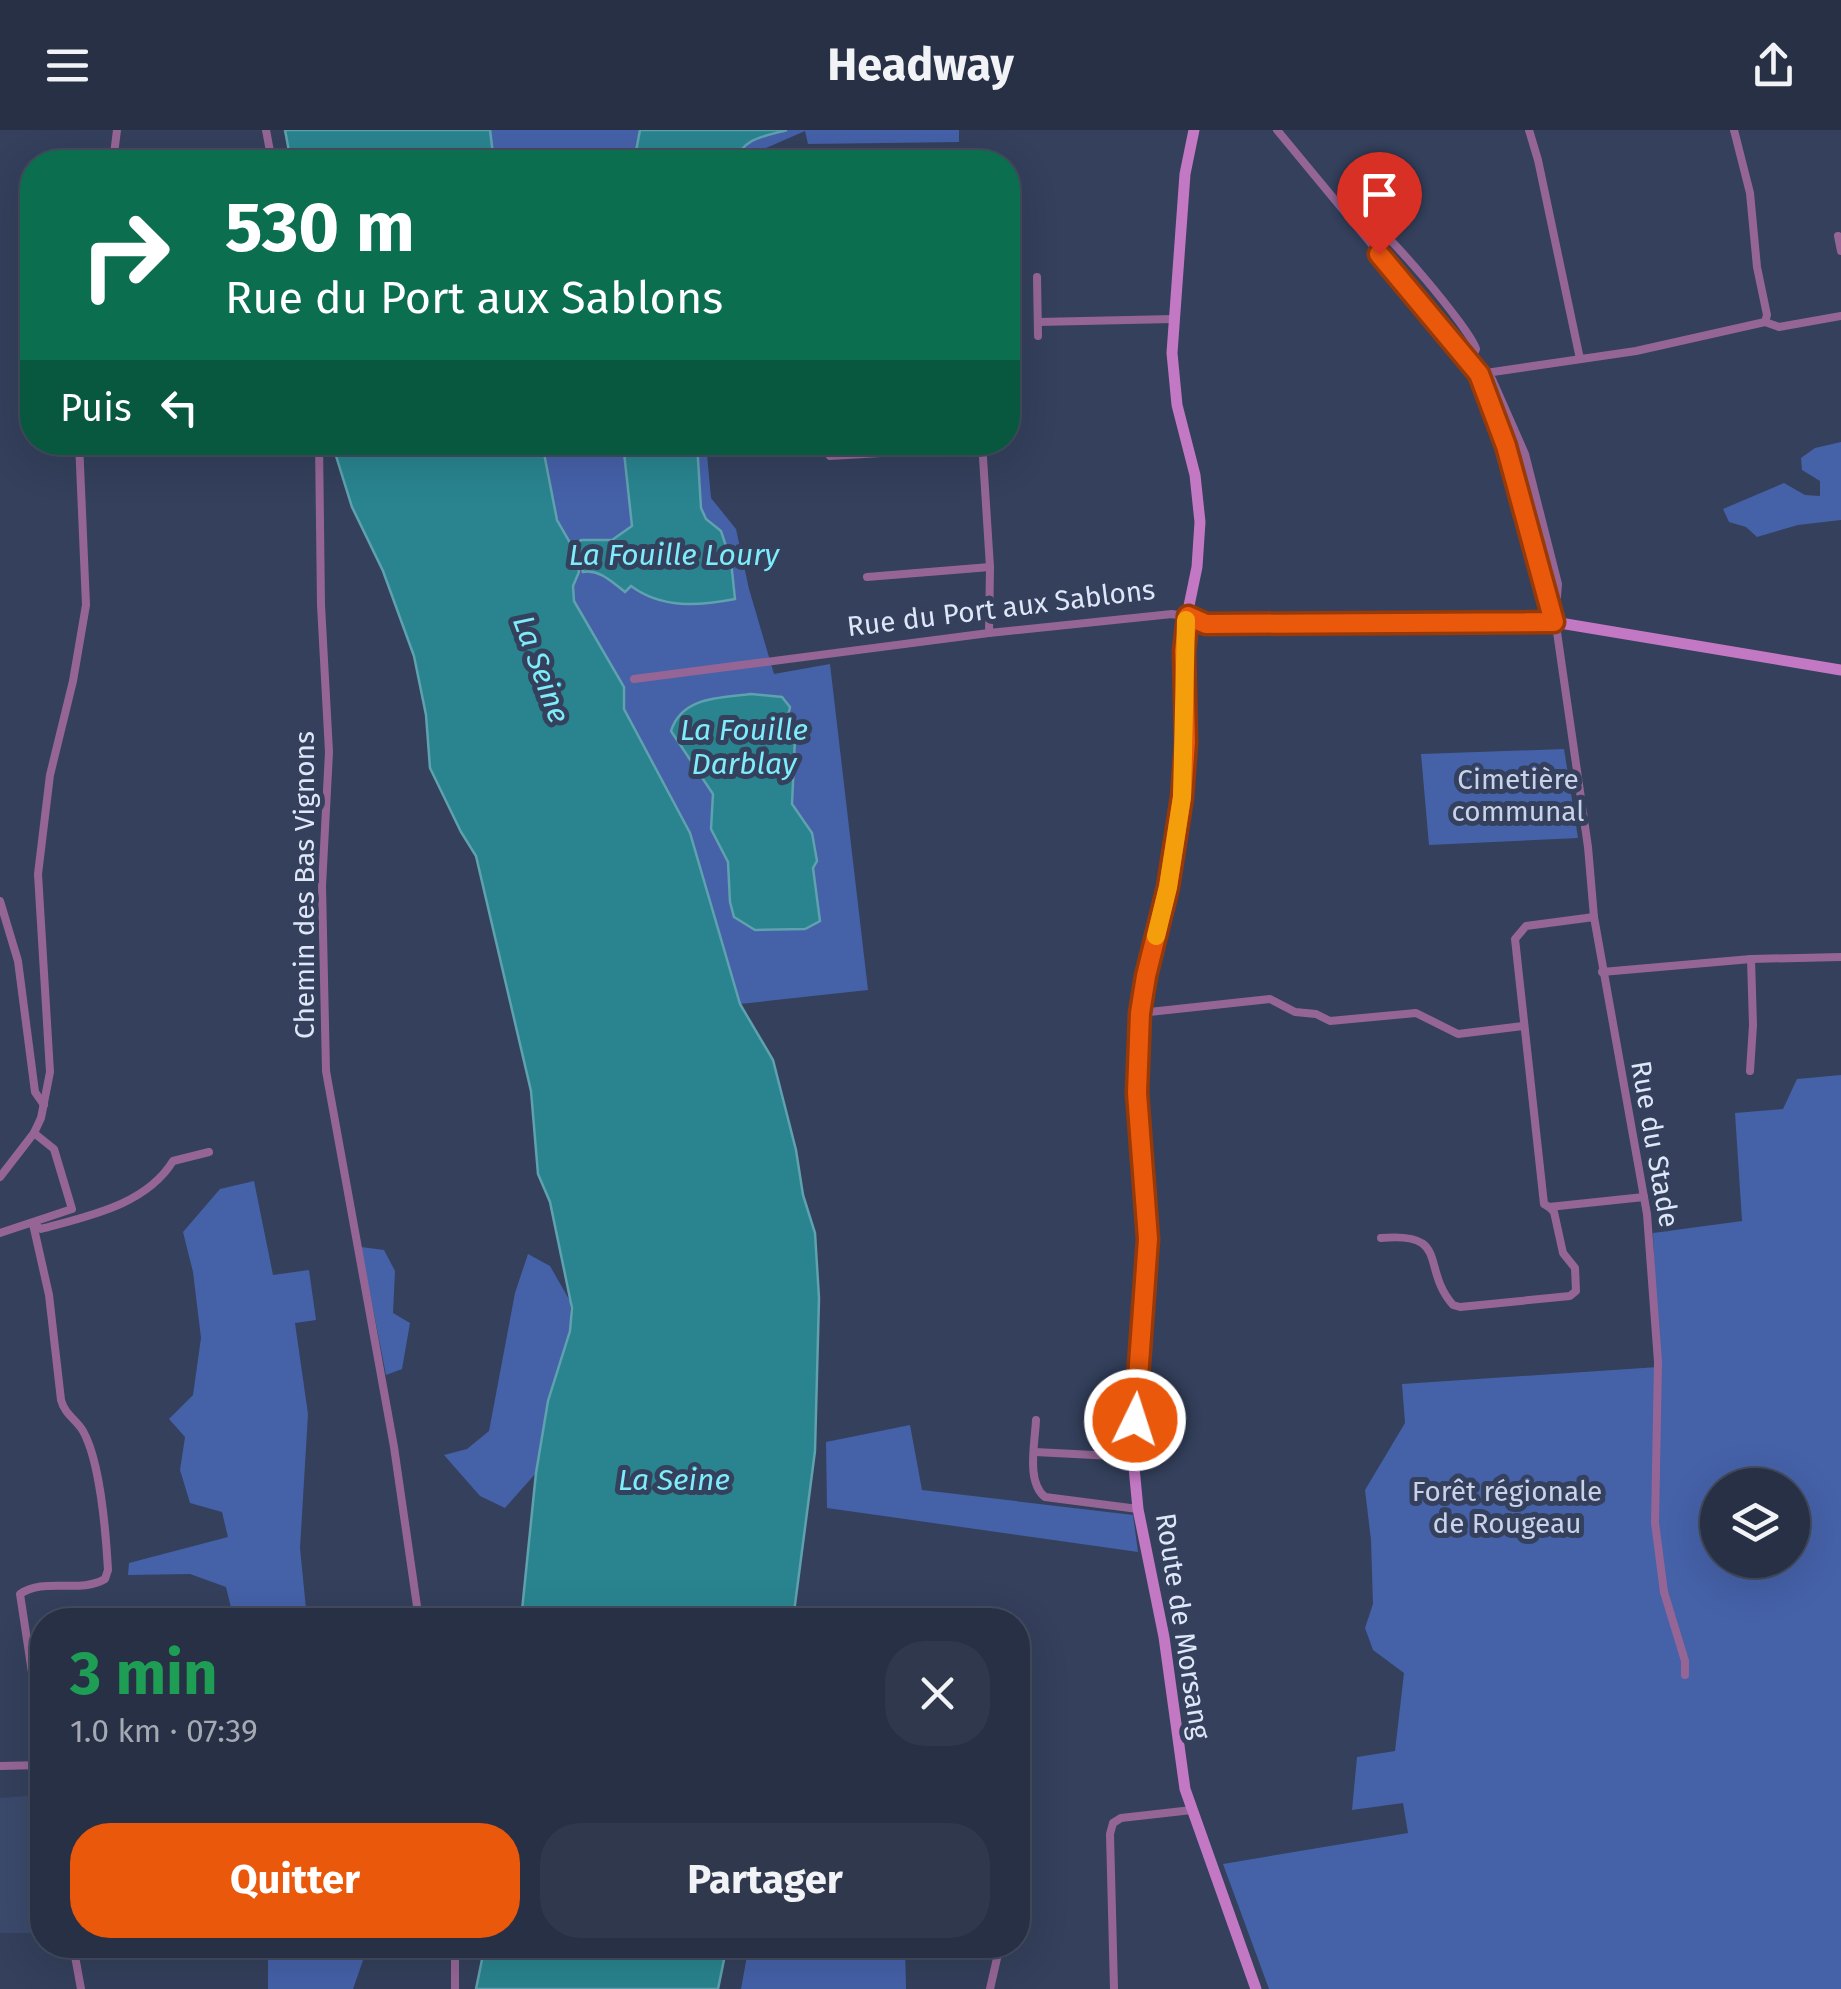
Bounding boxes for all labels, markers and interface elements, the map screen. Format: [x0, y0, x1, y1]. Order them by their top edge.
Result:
icon: menu [40, 38, 95, 93]
text: Headway [827, 38, 1014, 92]
icon: share [1746, 38, 1801, 93]
pin [1337, 152, 1422, 255]
icon: arrive [1352, 167, 1407, 222]
text: 530 m [225, 186, 415, 270]
icon: right [60, 190, 190, 320]
text: Rue du Port aux Sablons [225, 271, 723, 325]
icon: left [152, 380, 207, 435]
text: Puis [60, 385, 132, 431]
water label: La Fouille Loury [569, 537, 781, 573]
street label: Rue du Port aux Sablons [845, 573, 1157, 643]
water label: La Seine [505, 610, 577, 728]
water label: La Fouille Darblay [680, 712, 808, 782]
street label: Chemin des Bas Vignons [288, 731, 321, 1039]
park label: Cimetière communal [1451, 763, 1585, 828]
street label: Rue du Stade [1624, 1058, 1686, 1230]
position arrow [1083, 1368, 1187, 1472]
water label: La Seine [618, 1462, 730, 1498]
map controls [1700, 1468, 1810, 1578]
button: layers [1700, 1468, 1810, 1578]
park label: Forêt régionale de Rougeau [1412, 1475, 1602, 1540]
street label: Route de Morsang [1149, 1511, 1217, 1742]
text: 3 min [70, 1638, 218, 1710]
button: close [885, 1641, 990, 1746]
text: 1.0 km · 07:39 [70, 1712, 258, 1750]
button: Quitter [70, 1823, 520, 1938]
button: Partager [540, 1823, 990, 1938]

